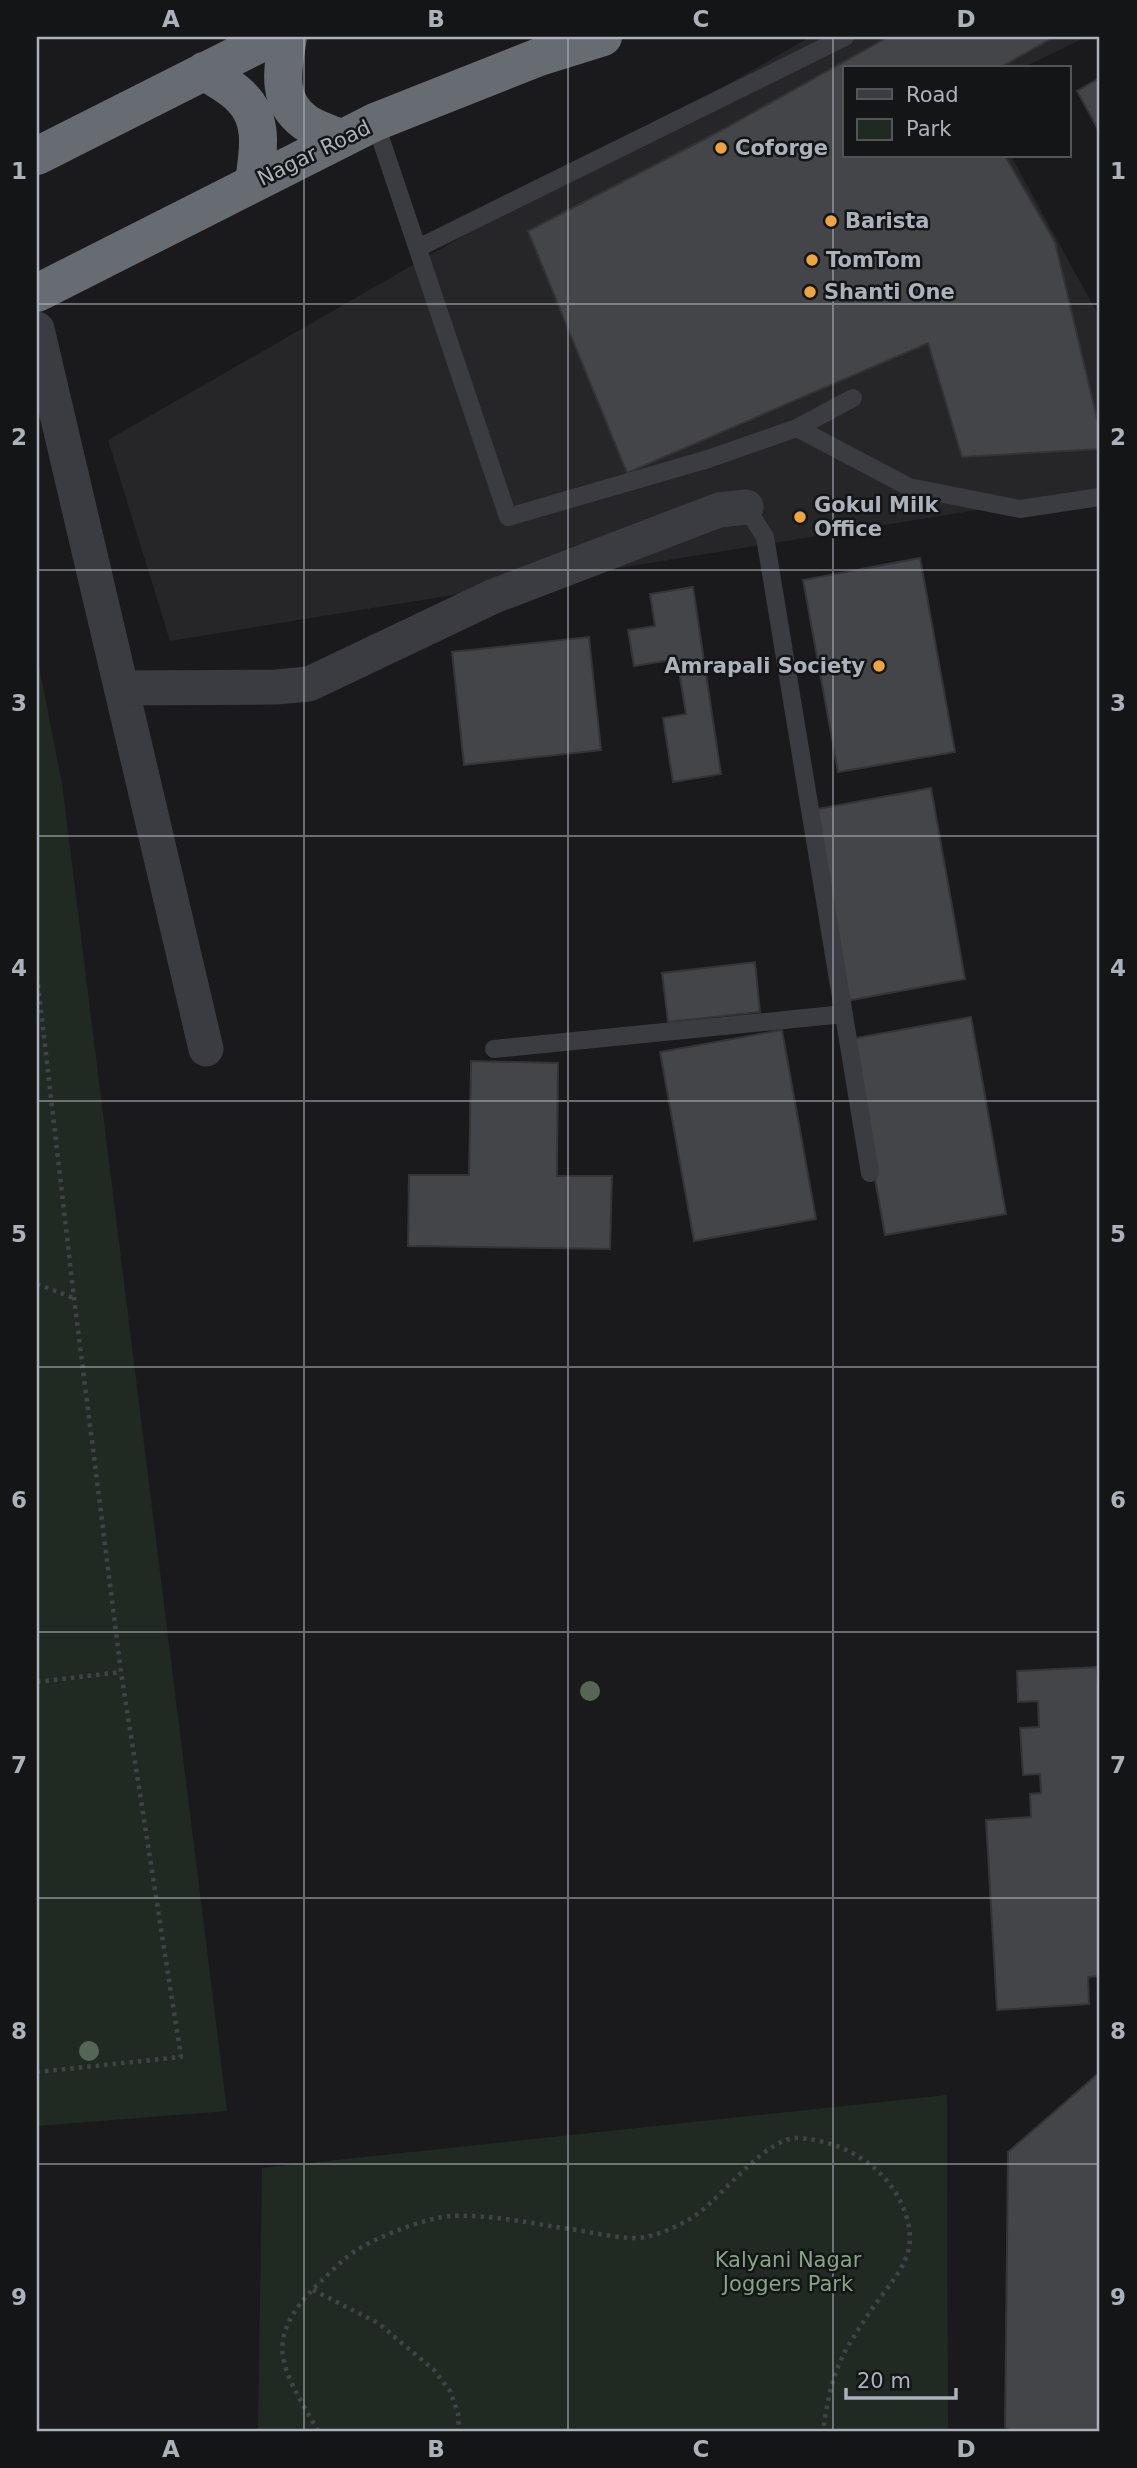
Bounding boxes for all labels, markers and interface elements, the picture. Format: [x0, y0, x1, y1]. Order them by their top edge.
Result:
text: A [162, 6, 180, 32]
text: B [427, 6, 445, 32]
text: C [693, 6, 709, 32]
text: D [956, 6, 976, 32]
legend [843, 66, 1070, 158]
text: Road [906, 83, 959, 107]
street label: Nagar Road [254, 115, 374, 191]
text: Park [906, 117, 952, 141]
place label: Coforge [735, 136, 828, 160]
marker: Coforge [713, 140, 729, 156]
text: 1 [11, 158, 27, 184]
text: 1 [1110, 158, 1126, 184]
place label: Barista [845, 209, 929, 233]
marker: Barista [823, 213, 839, 229]
place label: TomTom [826, 248, 922, 272]
marker: TomTom [804, 252, 820, 268]
place label: Shanti One [824, 280, 955, 304]
marker: Shanti One [802, 284, 818, 300]
text: 2 [11, 424, 27, 450]
text: 2 [1110, 424, 1126, 450]
place label: Gokul Milk Office [814, 493, 939, 541]
marker: Gokul Milk Office [792, 509, 808, 525]
place label: Amrapali Society [664, 654, 865, 678]
marker: Amrapali Society [871, 658, 887, 674]
text: 3 [11, 690, 27, 716]
text: 3 [1110, 690, 1126, 716]
text: 4 [11, 955, 27, 981]
text: 4 [1110, 955, 1126, 981]
text: 5 [11, 1221, 27, 1247]
text: 5 [1110, 1221, 1126, 1247]
text: 6 [11, 1487, 27, 1513]
text: 6 [1110, 1487, 1126, 1513]
text: 7 [11, 1752, 27, 1778]
text: 7 [1110, 1752, 1126, 1778]
text: 8 [11, 2018, 27, 2044]
text: 8 [1110, 2018, 1126, 2044]
park label: Kalyani Nagar Joggers Park [715, 2248, 862, 2296]
text: 9 [11, 2284, 27, 2310]
text: 9 [1110, 2284, 1126, 2310]
scale bar [846, 2356, 957, 2400]
text: 20 m [857, 2369, 911, 2393]
text: A [162, 2436, 180, 2462]
text: B [427, 2436, 445, 2462]
text: C [693, 2436, 709, 2462]
text: D [956, 2436, 976, 2462]

